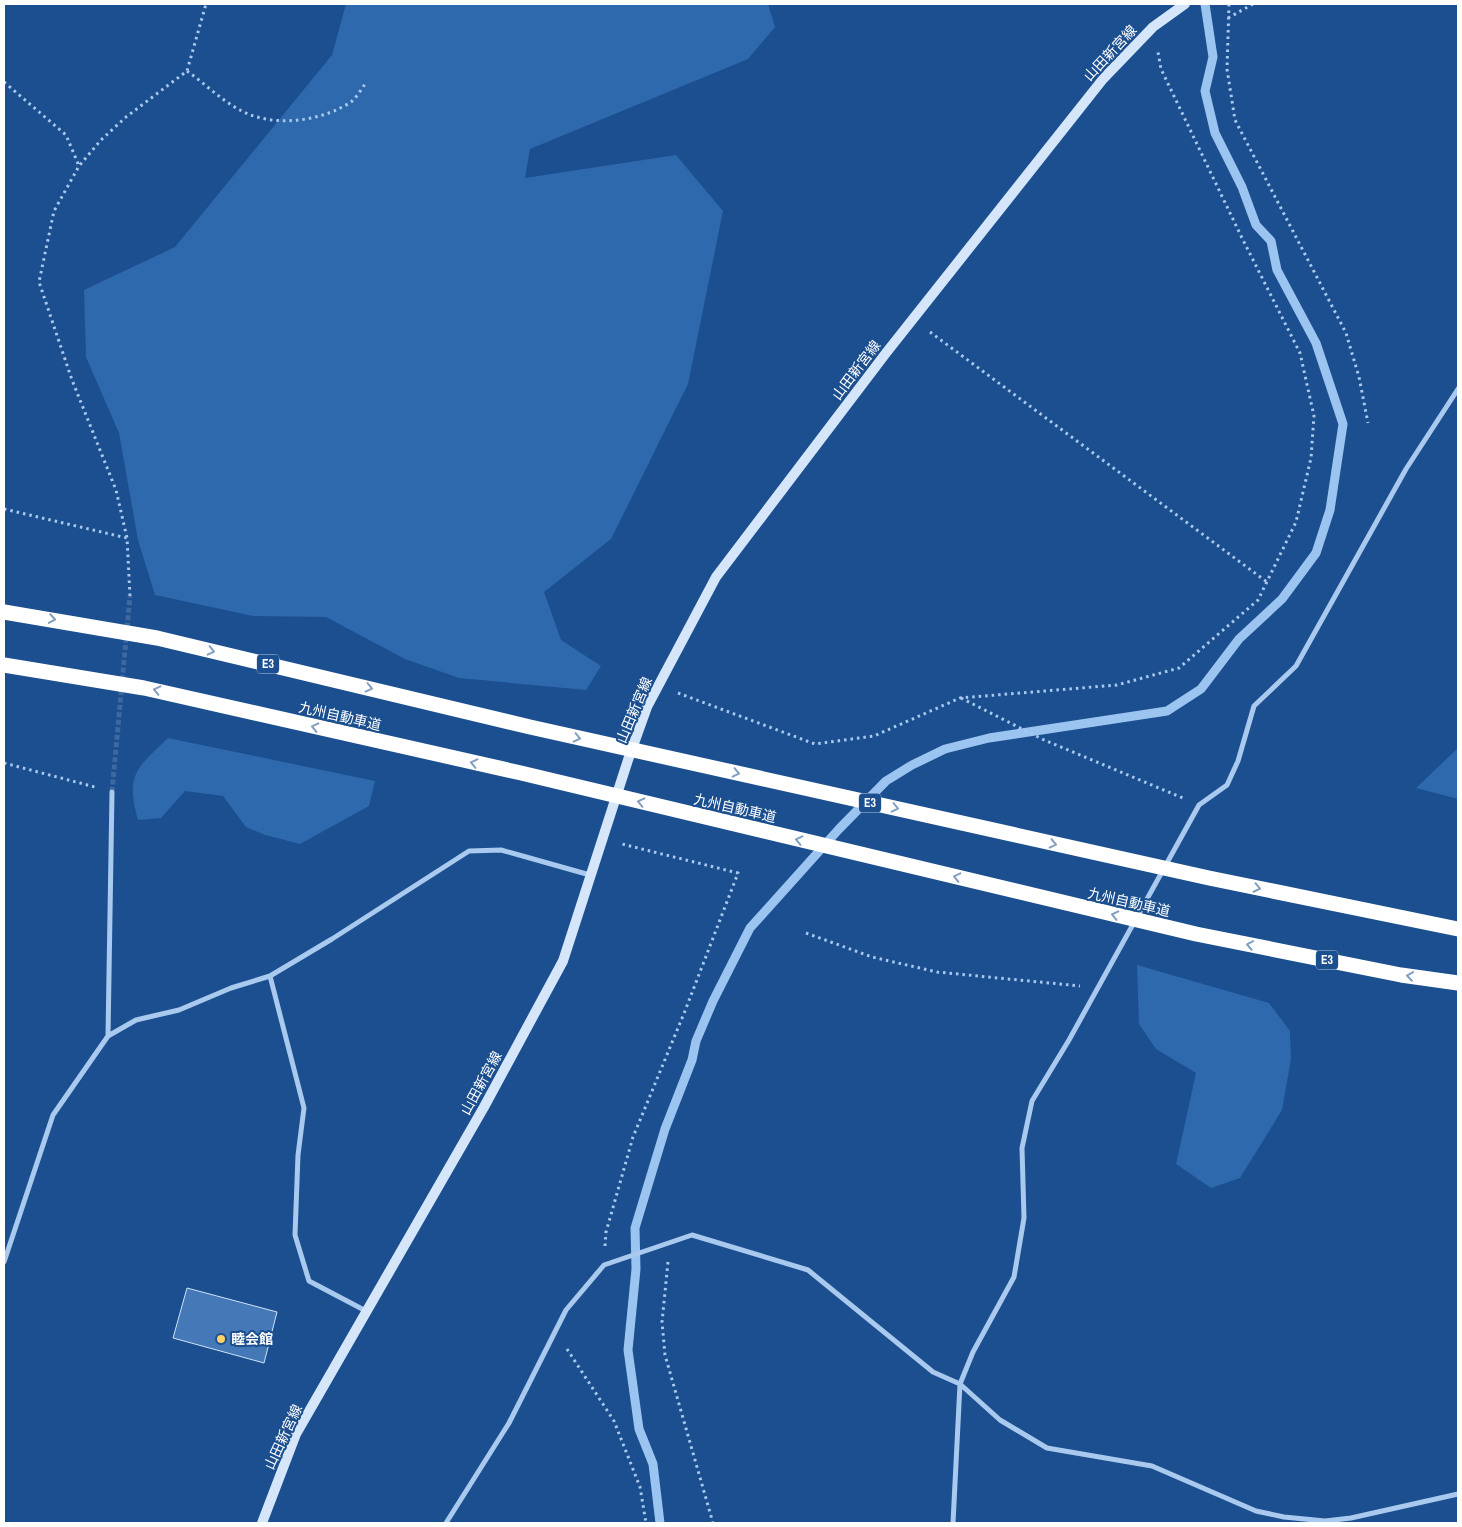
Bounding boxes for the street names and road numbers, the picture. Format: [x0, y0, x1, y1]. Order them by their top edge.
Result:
street label: 山田新宮線 [1080, 21, 1140, 85]
street label: 山田新宮線 [828, 337, 884, 403]
road number: E3 [257, 654, 279, 674]
street label: 山田新宮線 [612, 674, 656, 746]
street label: 九州自動車道 [297, 698, 383, 734]
street label: 九州自動車道 [692, 790, 778, 826]
road number: E3 [859, 794, 881, 812]
street label: 九州自動車道 [1086, 884, 1172, 920]
road number: E3 [1316, 950, 1338, 970]
street label: 山田新宮線 [456, 1048, 506, 1118]
street label: 山田新宮線 [260, 1401, 306, 1473]

